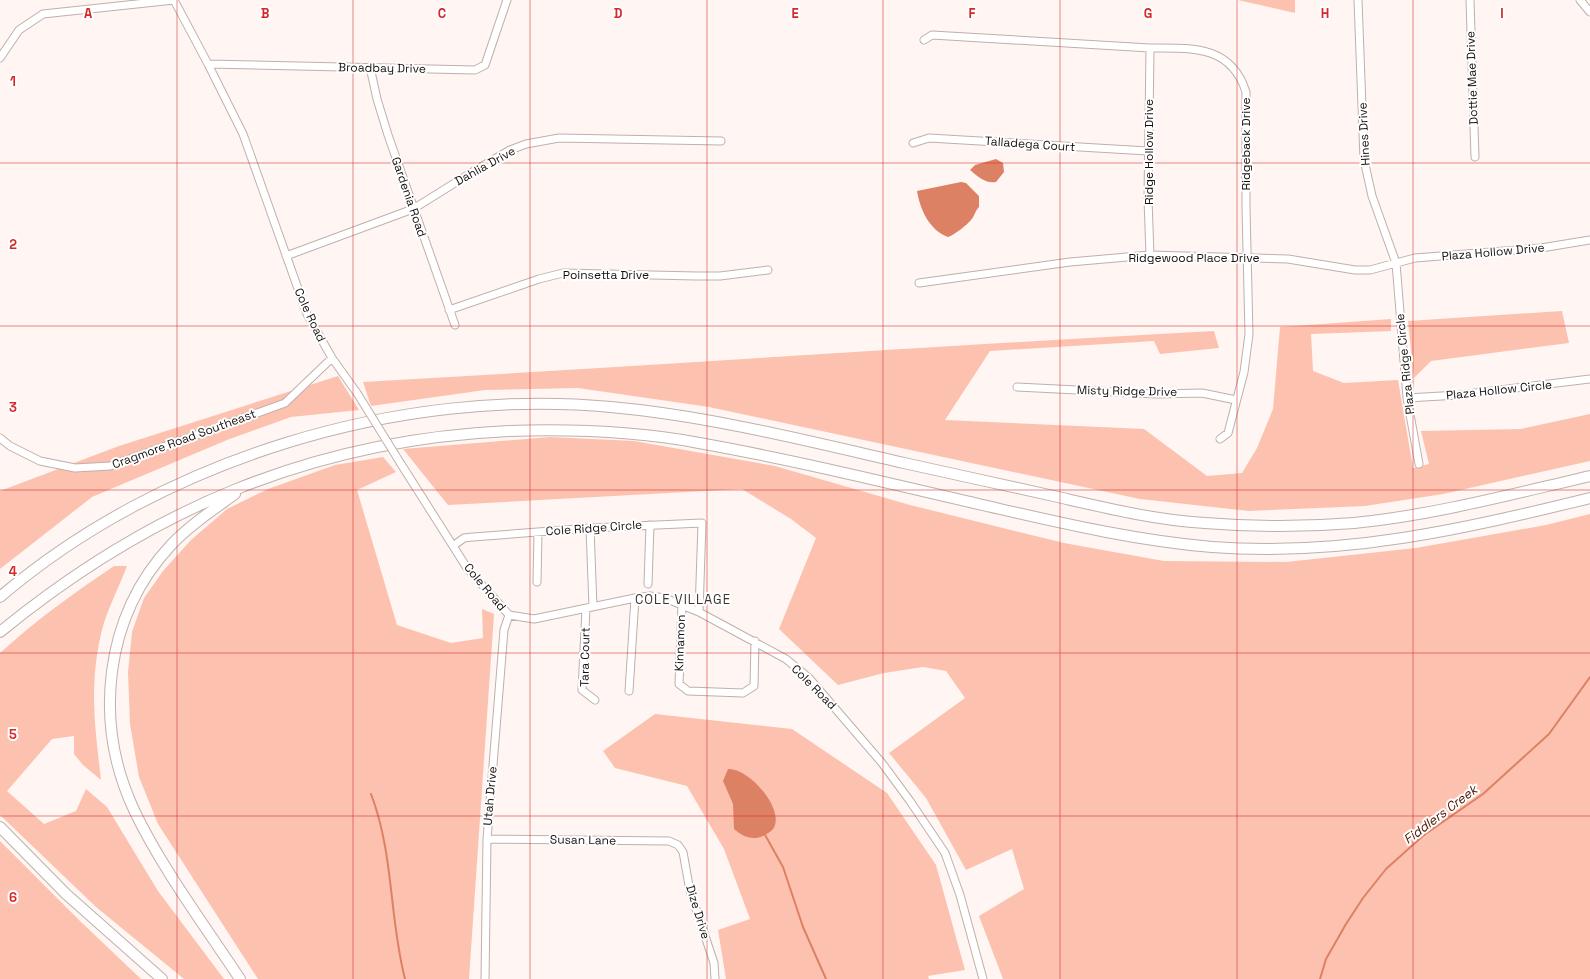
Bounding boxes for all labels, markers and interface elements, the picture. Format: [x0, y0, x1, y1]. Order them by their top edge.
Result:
text: A [84, 5, 93, 22]
text: B [261, 5, 270, 22]
text: C [438, 5, 446, 22]
text: D [614, 5, 623, 22]
text: E [791, 5, 799, 22]
text: F [969, 5, 976, 22]
text: G [1144, 5, 1152, 22]
text: H [1321, 5, 1329, 22]
text: I [1500, 5, 1504, 22]
street label: Dottie Mae Drive [1462, 31, 1482, 125]
street label: Broadbay Drive [338, 59, 426, 77]
text: 1 [10, 73, 16, 90]
street label: Ridgeback Drive [1238, 98, 1254, 190]
street label: Ridge Hollow Drive [1141, 99, 1157, 205]
street label: Hines Drive [1354, 102, 1374, 166]
street label: Talladega Court [984, 133, 1076, 155]
street label: Dahlia Drive [452, 143, 518, 189]
street label: Gardenia Road [388, 155, 430, 239]
text: 2 [9, 236, 17, 253]
street label: Plaza Hollow Drive [1441, 240, 1545, 264]
street label: Ridgewood Place Drive [1128, 250, 1260, 266]
street label: Poinsetta Drive [563, 267, 649, 283]
street label: Cole Road [291, 285, 329, 345]
street label: Plaza Ridge Circle [1392, 313, 1418, 415]
street label: Plaza Hollow Circle [1445, 376, 1553, 404]
street label: Misty Ridge Drive [1077, 382, 1177, 400]
text: 3 [9, 399, 17, 416]
street label: Cragmore Road Southeast [110, 406, 258, 472]
street label: Cole Ridge Circle [545, 517, 643, 539]
street label: Cole Road [460, 560, 510, 614]
text: 4 [9, 563, 17, 580]
district label: COLE VILLAGE [635, 591, 731, 608]
street label: Kinnamon [671, 614, 689, 672]
street label: Tara Court [576, 627, 594, 687]
street label: Cole Road [788, 661, 840, 713]
text: 5 [9, 726, 17, 743]
street label: Utah Drive [479, 766, 501, 826]
water label: Fiddlers Creek [1400, 780, 1482, 848]
street label: Susan Lane [550, 831, 616, 849]
street label: Dize Drive [682, 883, 714, 941]
text: 6 [9, 889, 17, 906]

